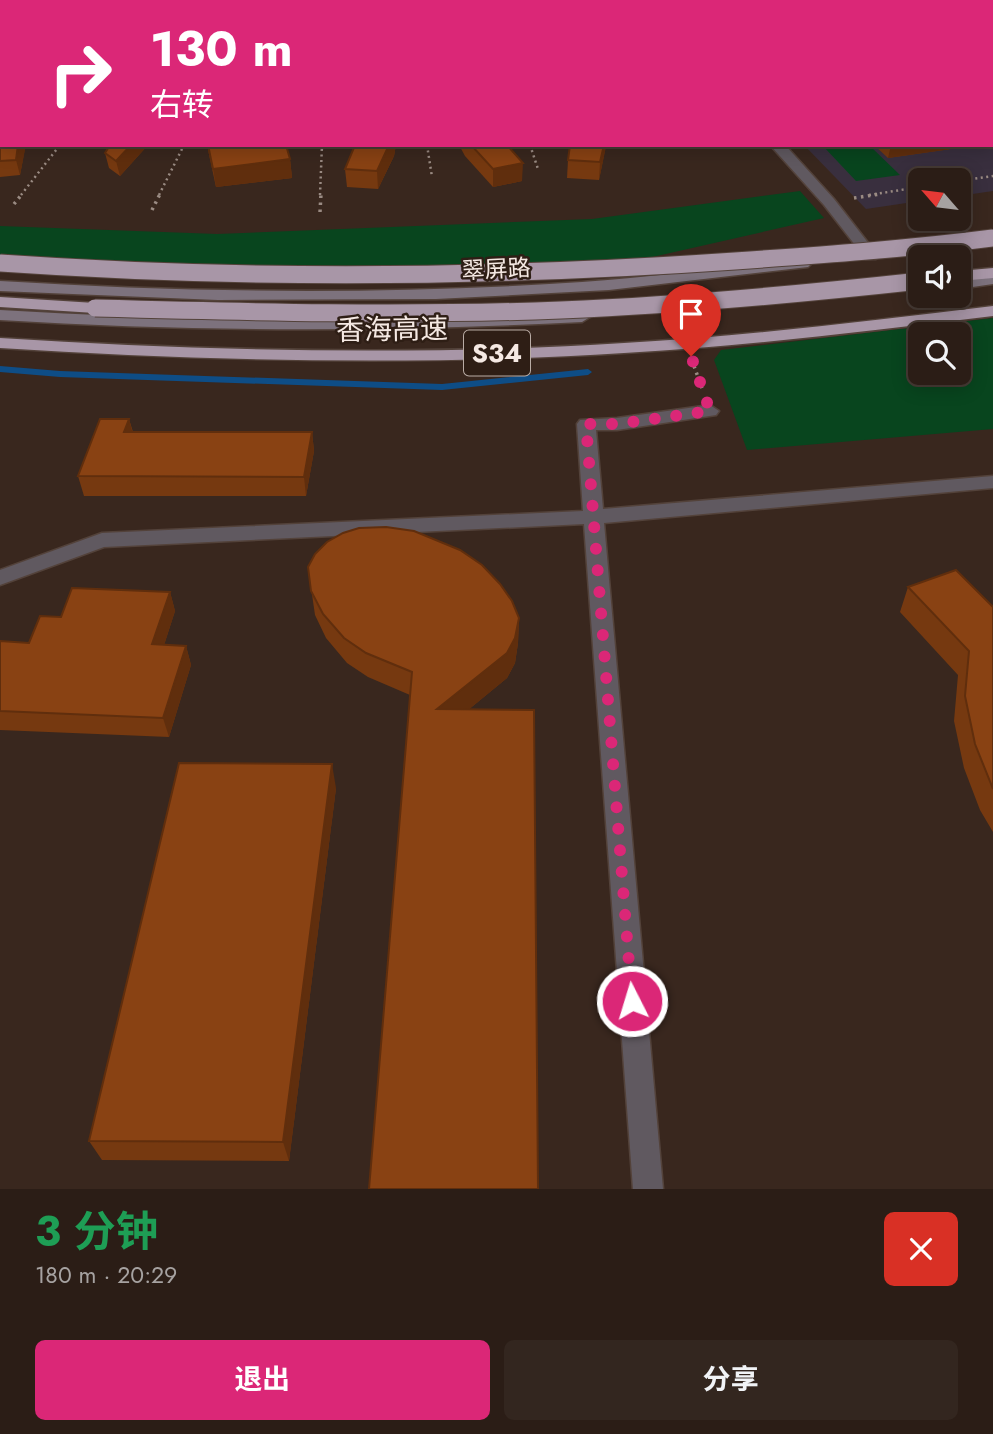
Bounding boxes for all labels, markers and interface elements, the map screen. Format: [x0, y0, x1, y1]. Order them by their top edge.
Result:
text: 130 m [150, 14, 293, 84]
icon: right [35, 28, 126, 119]
text: 右转 [150, 82, 214, 128]
north arrow [908, 168, 971, 231]
map controls [908, 168, 971, 385]
button: sound [908, 245, 971, 308]
street label: 翠屏路 [461, 250, 531, 288]
pin [661, 284, 721, 356]
icon: arrive [672, 295, 710, 333]
street label: 香海高速 [336, 308, 448, 351]
button: search [908, 322, 971, 385]
road number: S34 [464, 330, 530, 376]
position arrow [595, 964, 669, 1038]
text: 3 分钟 [35, 1201, 158, 1262]
button: close [884, 1212, 958, 1286]
text: 180 m · 20:29 [35, 1258, 177, 1292]
button: 退出 [35, 1340, 490, 1420]
button: 分享 [504, 1340, 958, 1420]

